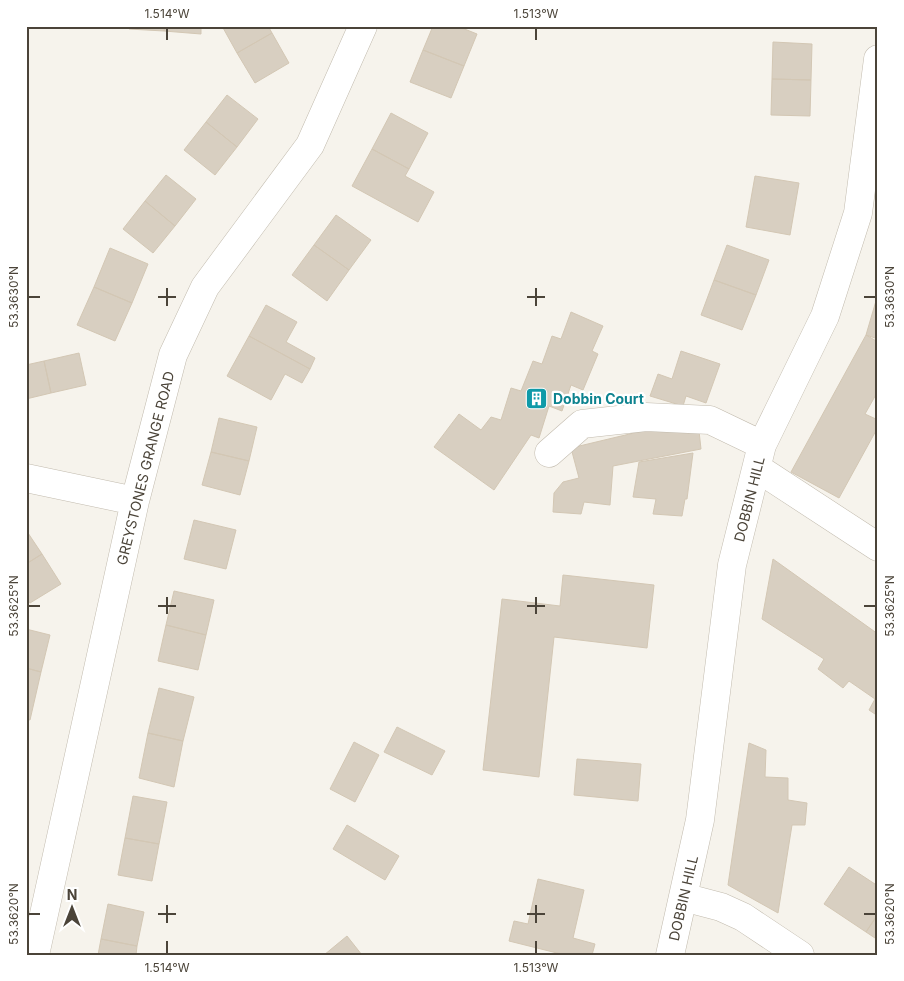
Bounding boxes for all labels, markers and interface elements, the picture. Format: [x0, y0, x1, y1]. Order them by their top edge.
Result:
text: 1.514°W [144, 6, 190, 21]
text: 1.513°W [514, 6, 559, 21]
text: 53.3630°N [6, 266, 21, 328]
text: 53.3630°N [882, 266, 897, 328]
street label: GREYSTONES GRANGE ROAD [113, 369, 177, 567]
building icon: Dobbin Court [525, 386, 549, 410]
place label: Dobbin Court [553, 390, 644, 407]
street label: DOBBIN HILL [730, 454, 768, 543]
text: 53.3625°N [6, 575, 21, 637]
text: 53.3625°N [882, 575, 897, 637]
street label: DOBBIN HILL [665, 853, 701, 942]
text: 53.3620°N [6, 883, 21, 945]
text: 53.3620°N [882, 883, 897, 945]
north arrow [48, 884, 98, 934]
text: N [67, 886, 77, 903]
text: 1.514°W [144, 960, 190, 975]
text: 1.513°W [514, 960, 559, 975]

